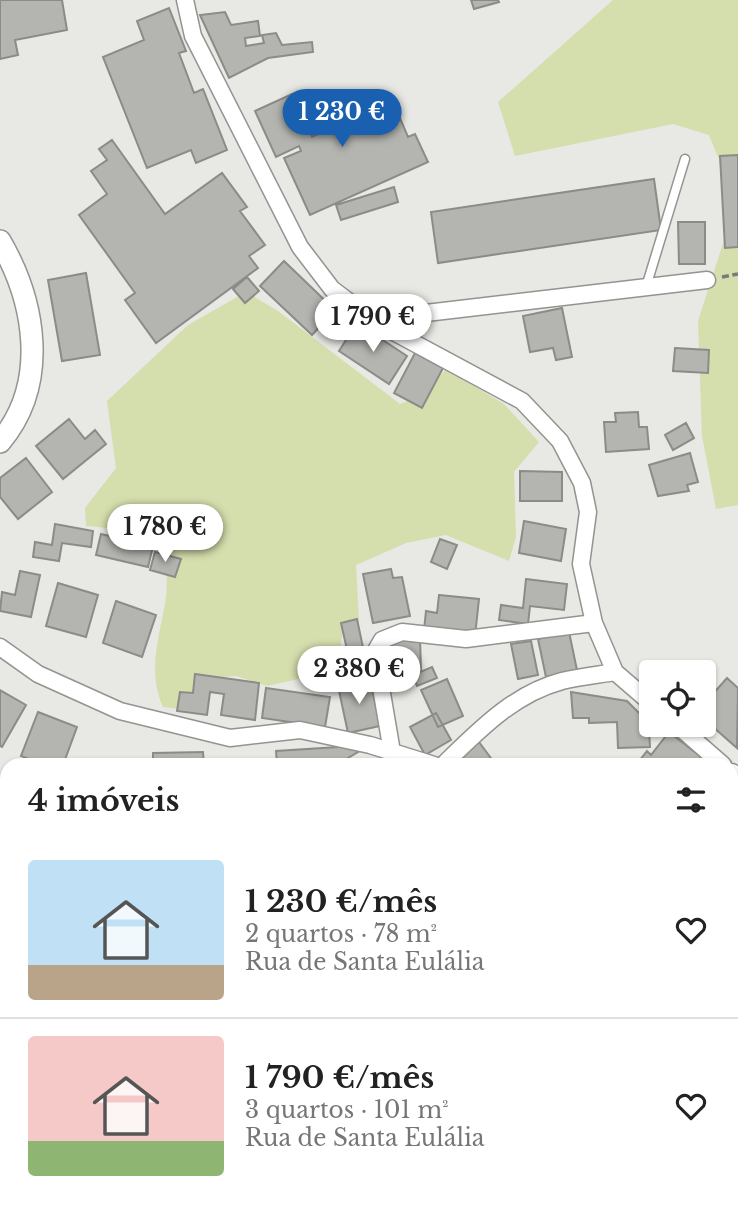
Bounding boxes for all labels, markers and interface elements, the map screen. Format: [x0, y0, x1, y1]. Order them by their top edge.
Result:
pin: 1 230 € [277, 90, 407, 149]
text: 1 230 € [299, 98, 385, 126]
pin: 1 790 € [308, 294, 438, 354]
text: 1 790 € [331, 303, 415, 331]
pin: 1 780 € [100, 504, 230, 564]
text: 1 780 € [123, 513, 207, 541]
pin: 2 380 € [294, 646, 424, 706]
text: 2 380 € [313, 655, 405, 683]
map controls [639, 660, 716, 737]
button: locate [639, 660, 716, 737]
icon: filters [672, 781, 710, 819]
text: 4 imóveis [28, 782, 179, 819]
text: 1 230 €/mês [245, 883, 437, 920]
icon: home [84, 888, 168, 972]
icon: heart [672, 911, 710, 949]
text: 2 quartos · 78 m² [245, 920, 437, 948]
text: Rua de Santa Eulália [245, 948, 485, 976]
text: 1 790 €/mês [245, 1059, 434, 1096]
icon: home [84, 1064, 168, 1148]
icon: heart [672, 1087, 710, 1125]
text: 3 quartos · 101 m² [245, 1096, 449, 1124]
text: Rua de Santa Eulália [245, 1124, 485, 1152]

